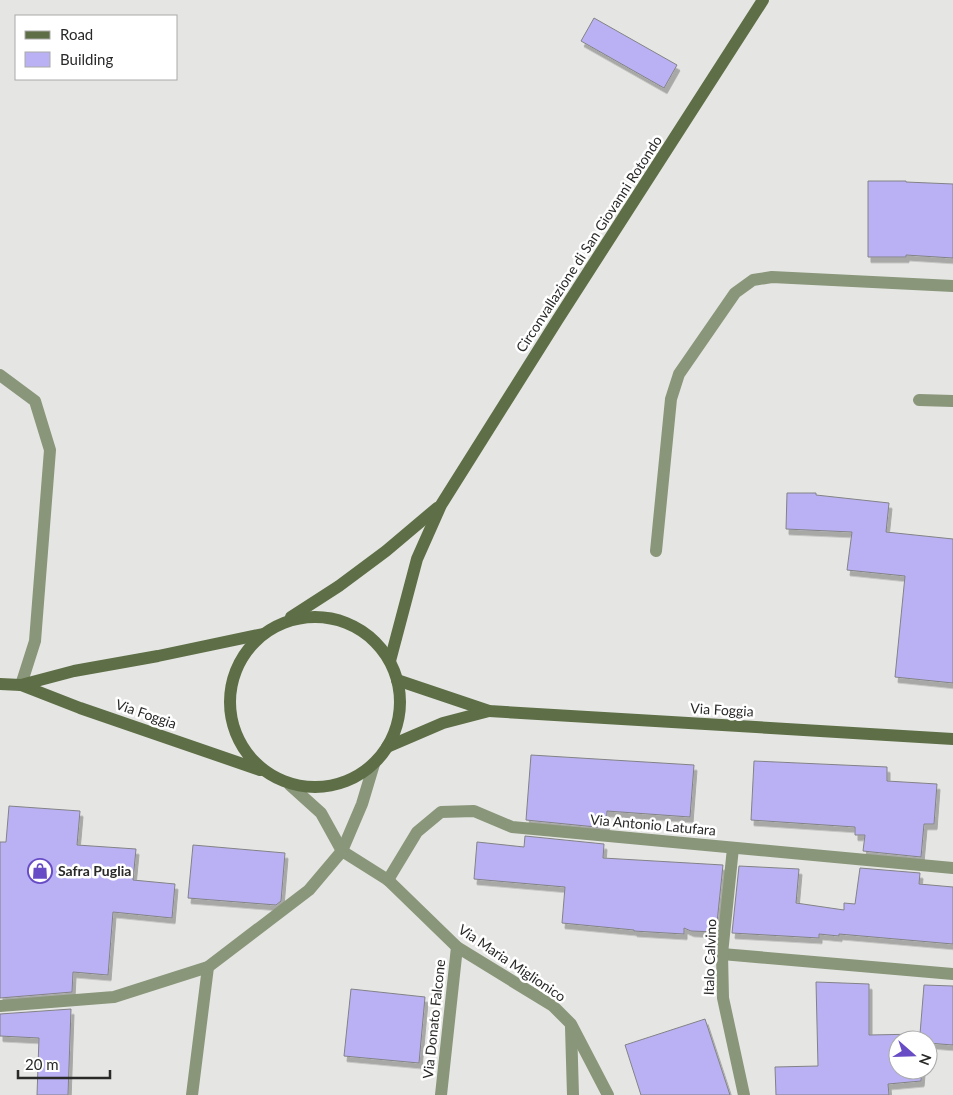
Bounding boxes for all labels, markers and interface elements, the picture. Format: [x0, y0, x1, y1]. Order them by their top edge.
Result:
legend [15, 15, 178, 80]
text: Road [60, 25, 93, 43]
text: Building [60, 50, 113, 68]
street label: Circonvallazione di San Giovanni Rotondo [512, 132, 665, 355]
street label: Via Foggia [113, 695, 179, 732]
street label: Via Foggia [690, 699, 754, 720]
street label: Via Antonio Latufara [589, 811, 717, 838]
shop icon: Safra Puglia [27, 858, 53, 884]
place label: Safra Puglia [58, 862, 131, 879]
street label: Italo Calvino [700, 918, 719, 995]
street label: Via Maria Miglionico [455, 920, 569, 1005]
street label: Via Donato Falcone [419, 958, 448, 1079]
north arrow [888, 1030, 938, 1080]
scale bar [18, 1048, 110, 1080]
text: N [916, 1052, 936, 1068]
text: 20 m [25, 1055, 59, 1073]

